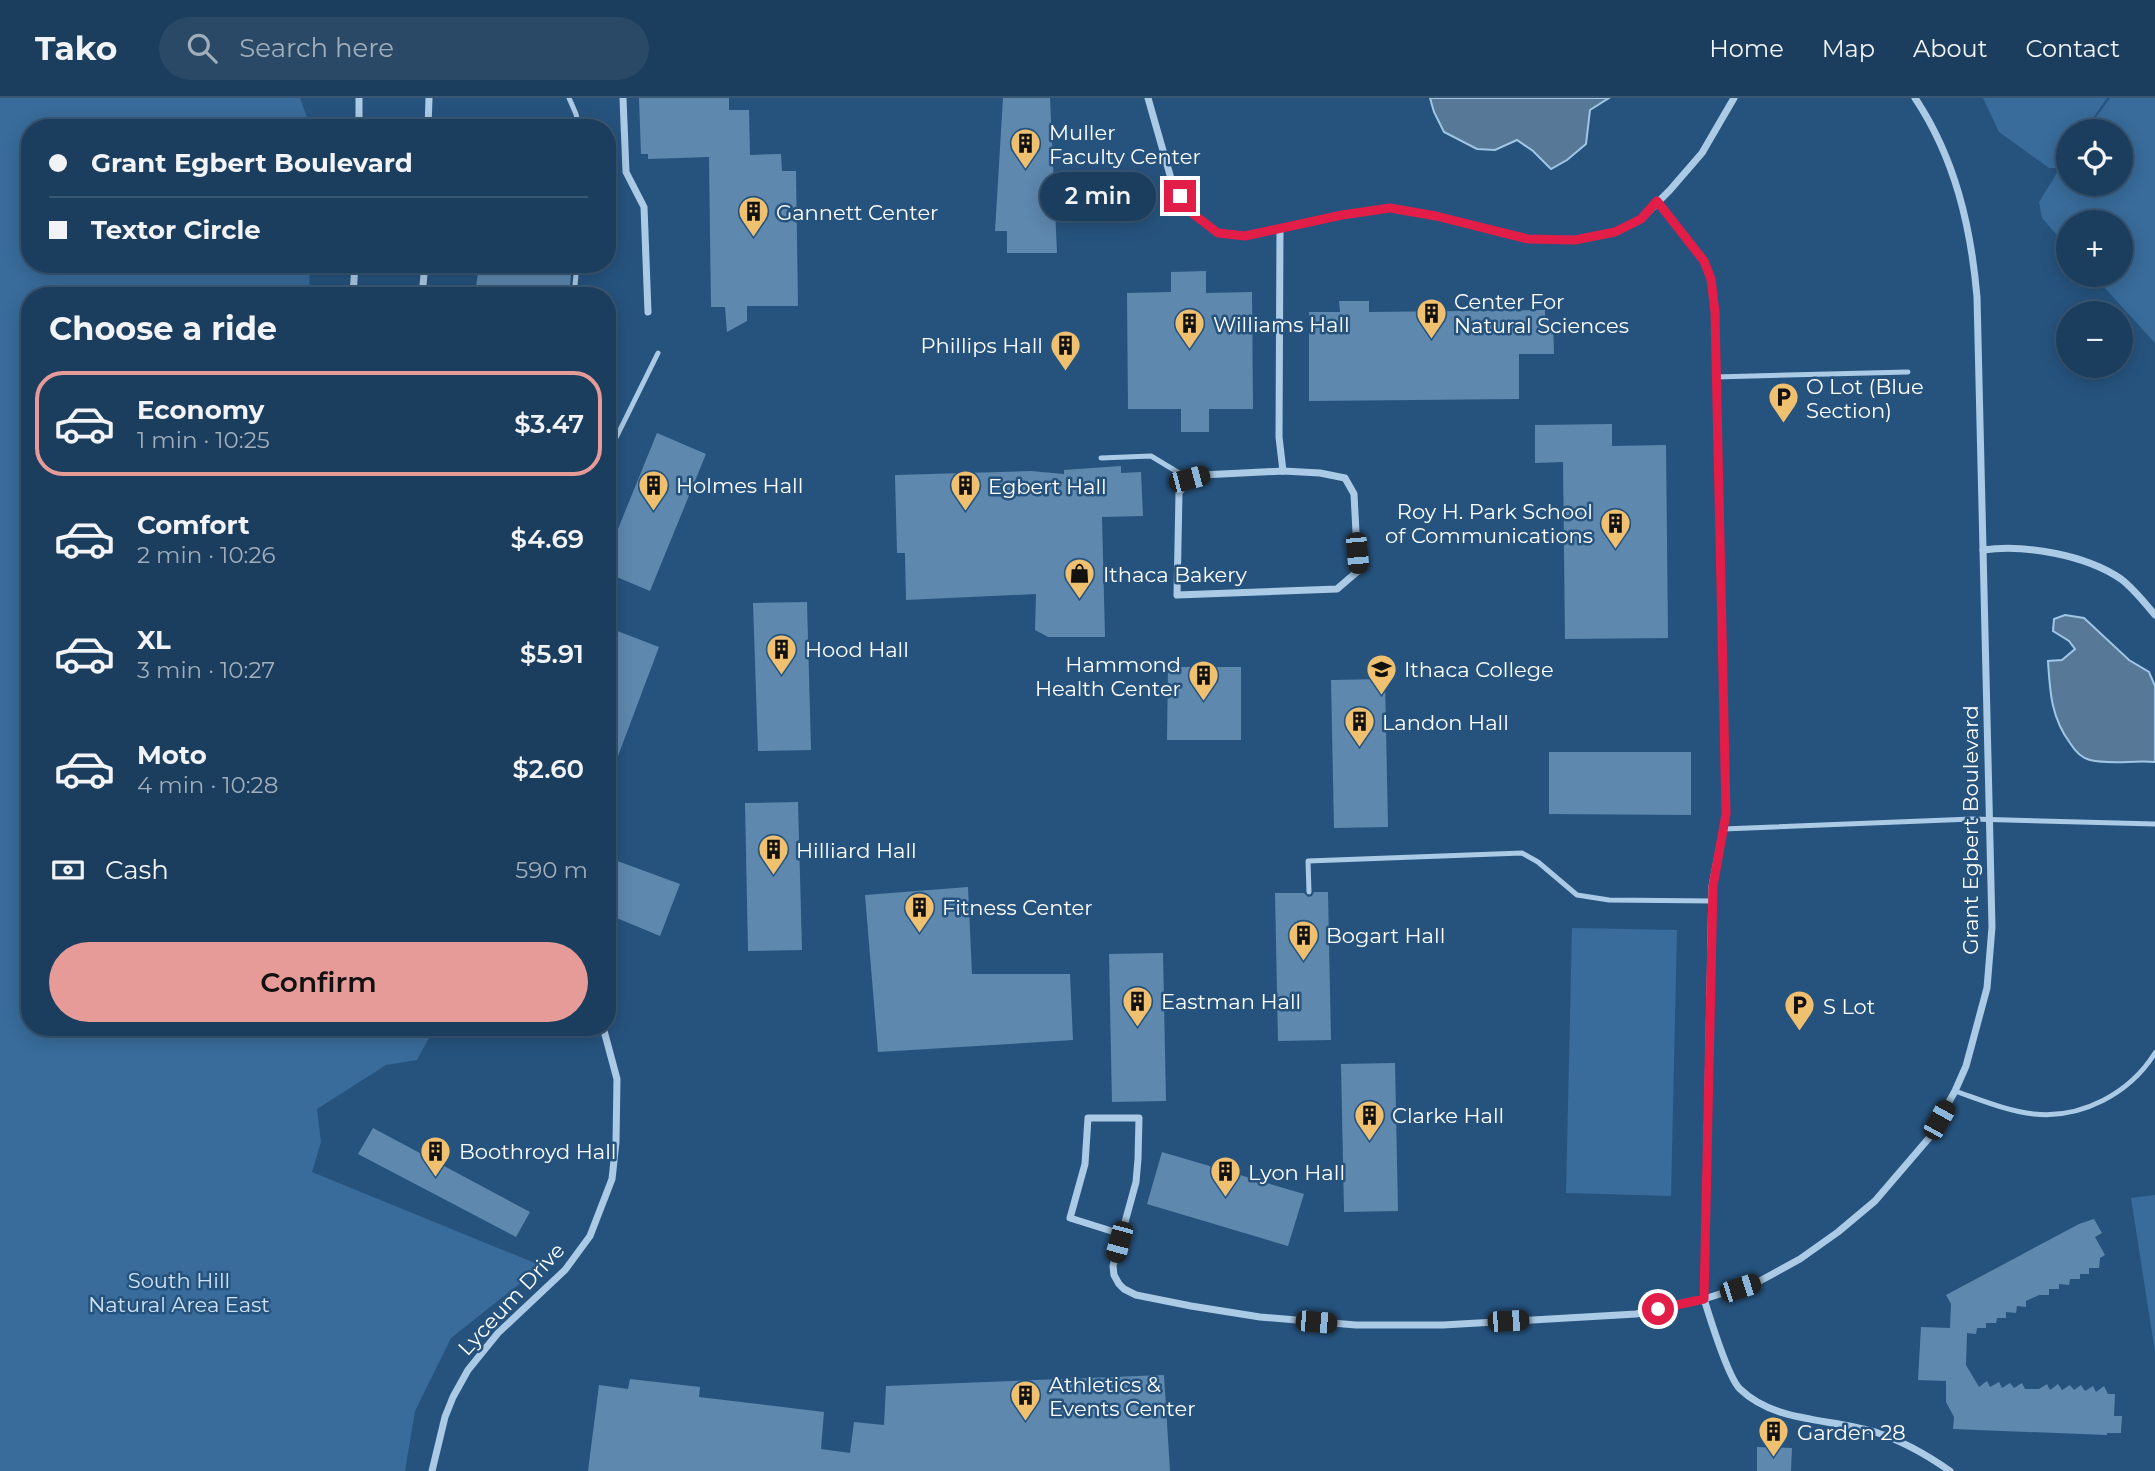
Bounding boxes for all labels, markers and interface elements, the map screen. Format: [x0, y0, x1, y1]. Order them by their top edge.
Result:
search box [159, 17, 649, 80]
text: Tako [35, 28, 117, 68]
icon: search [183, 29, 221, 67]
text: Search here [239, 32, 394, 64]
text: Home [1709, 34, 1784, 63]
text: Map [1822, 34, 1875, 63]
text: About [1913, 34, 1987, 63]
text: Contact [2025, 34, 2120, 63]
map controls [2056, 119, 2133, 378]
button: locate [2056, 119, 2133, 196]
place label: Muller Faculty Center [1049, 120, 1201, 169]
building icon: Muller Faculty Center [1009, 127, 1043, 171]
text: Grant Egbert Boulevard [91, 147, 413, 179]
callout: 2 min [1040, 172, 1156, 220]
route end [1164, 180, 1196, 212]
text: 2 min [1065, 182, 1131, 210]
building icon: Gannett Center [736, 195, 770, 239]
place label: Gannett Center [776, 200, 939, 225]
button: + [2056, 210, 2133, 287]
text: Textor Circle [91, 214, 261, 246]
place label: Center For Natural Sciences [1454, 289, 1629, 338]
building icon: Center For Natural Sciences [1414, 296, 1448, 340]
button: − [2056, 301, 2133, 378]
building icon: Williams Hall [1173, 307, 1207, 351]
text: Choose a ride [49, 309, 277, 348]
place label: Williams Hall [1213, 312, 1350, 337]
building icon: Phillips Hall [1049, 328, 1083, 372]
place label: Phillips Hall [920, 333, 1043, 358]
place label: O Lot (Blue Section) [1806, 374, 1924, 423]
parking icon: O Lot (Blue Section) [1766, 381, 1800, 425]
icon: car [53, 392, 116, 455]
text: Economy [137, 394, 264, 426]
text: $3.47 [514, 408, 584, 440]
text: 1 min · 10:25 [137, 426, 270, 454]
car [1166, 463, 1213, 495]
building icon: Holmes Hall [636, 468, 670, 512]
building icon: Egbert Hall [948, 469, 982, 513]
place label: Holmes Hall [676, 473, 803, 498]
place label: Egbert Hall [988, 474, 1107, 499]
place label: Roy H. Park School of Communications [1385, 499, 1593, 548]
building icon: Roy H. Park School of Communications [1599, 506, 1633, 550]
icon: car [53, 507, 116, 570]
text: Comfort [137, 509, 249, 541]
text: $4.69 [511, 523, 584, 555]
car [1345, 531, 1370, 575]
text: 2 min · 10:26 [137, 541, 276, 569]
shop icon: Ithaca Bakery [1063, 557, 1097, 601]
place label: Ithaca Bakery [1103, 562, 1247, 587]
icon: car [53, 622, 116, 685]
text: XL [137, 624, 171, 656]
building icon: Hood Hall [765, 632, 799, 676]
place label: Hood Hall [805, 637, 909, 662]
text: $5.91 [520, 638, 584, 670]
place label: Hammond Health Center [1035, 652, 1181, 701]
school or university icon: Ithaca College [1364, 652, 1398, 696]
text: 3 min · 10:27 [137, 656, 275, 684]
place label: Ithaca College [1404, 657, 1554, 682]
building icon: Hammond Health Center [1187, 659, 1221, 703]
building icon: Landon Hall [1342, 705, 1376, 749]
street label: Grant Egbert Boulevard [1958, 705, 1983, 955]
place label: Landon Hall [1382, 710, 1509, 735]
icon: car [53, 737, 116, 800]
text: Moto [137, 739, 207, 771]
text: $2.60 [512, 753, 584, 785]
text: 4 min · 10:28 [137, 771, 278, 799]
building icon: Hilliard Hall [756, 833, 790, 877]
place label: Hilliard Hall [796, 838, 917, 863]
icon: cash [49, 851, 87, 889]
text: Cash [105, 854, 169, 886]
text: 590 m [515, 856, 588, 884]
building icon: Fitness Center [902, 890, 936, 934]
place label: Fitness Center [942, 895, 1093, 920]
building icon: Bogart Hall [1286, 918, 1320, 962]
place label: Bogart Hall [1326, 923, 1445, 948]
button: Confirm [49, 942, 588, 1022]
building icon: Eastman Hall [1121, 984, 1155, 1028]
place label: Eastman Hall [1161, 989, 1301, 1014]
parking icon: S Lot [1783, 989, 1817, 1033]
place label: S Lot [1823, 994, 1875, 1019]
car [1920, 1097, 1959, 1143]
building icon: Clarke Hall [1352, 1098, 1386, 1142]
place label: Clarke Hall [1392, 1103, 1504, 1128]
building icon: Boothroyd Hall [419, 1134, 453, 1178]
place label: Boothroyd Hall [459, 1139, 616, 1164]
building icon: Lyon Hall [1208, 1155, 1242, 1199]
place label: Lyon Hall [1248, 1160, 1345, 1185]
car [1104, 1219, 1135, 1265]
street label: Lyceum Drive [453, 1238, 569, 1360]
park label: South Hill Natural Area East [88, 1268, 270, 1317]
car [1717, 1272, 1764, 1304]
route start [1642, 1293, 1674, 1325]
car [1487, 1309, 1530, 1333]
car [1295, 1310, 1338, 1334]
place label: Athletics & Events Center [1049, 1372, 1196, 1421]
building icon: Athletics & Events Center [1009, 1379, 1043, 1423]
building icon: Garden 28 [1757, 1415, 1791, 1459]
place label: Garden 28 [1797, 1420, 1906, 1445]

